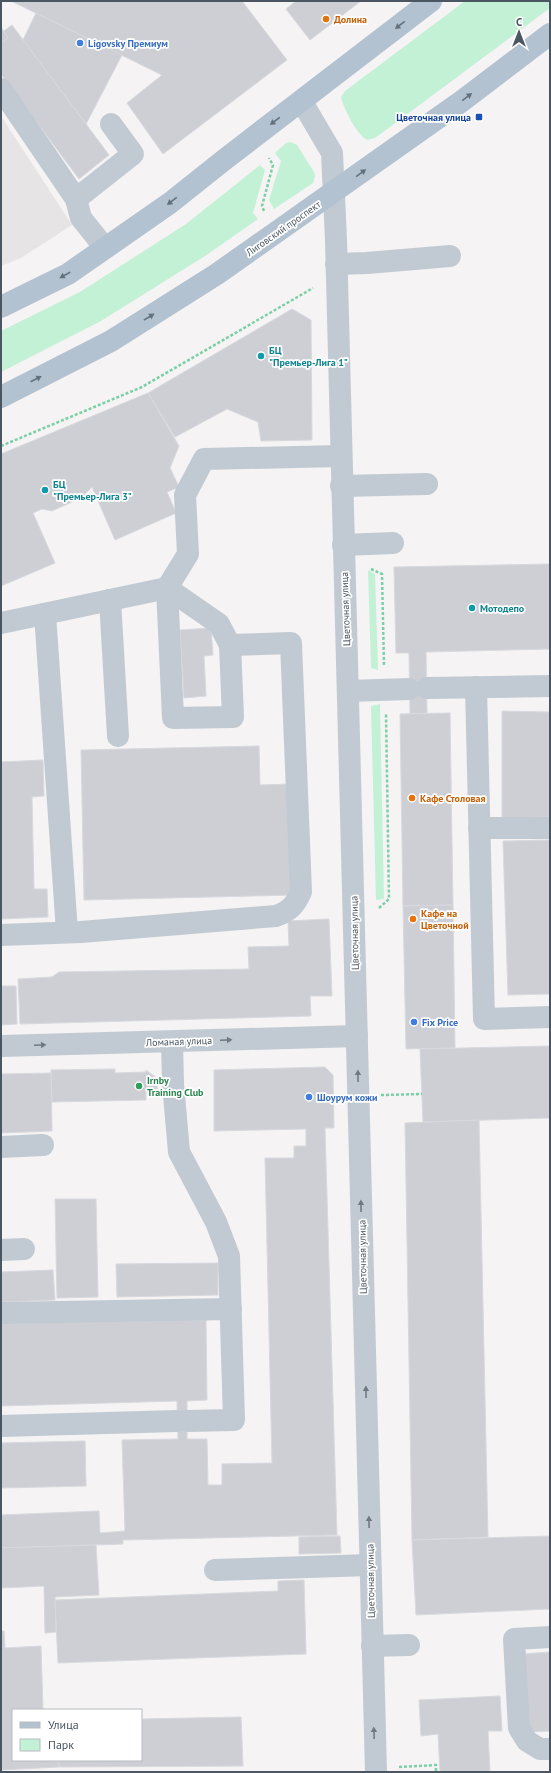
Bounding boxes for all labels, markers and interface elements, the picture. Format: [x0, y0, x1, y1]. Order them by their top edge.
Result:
north arrow [499, 12, 539, 52]
place label: Долина [334, 13, 367, 26]
marker: Долина [321, 14, 331, 24]
text: С [516, 15, 522, 29]
one-way arrow [395, 21, 406, 29]
place label: Ligovsky Премиум [88, 37, 168, 50]
marker: Ligovsky Премиум [75, 38, 85, 48]
one-way arrow [461, 93, 472, 101]
place label: Цветочная улица [396, 111, 471, 124]
marker: Цветочная улица [474, 112, 484, 122]
one-way arrow [270, 117, 280, 125]
one-way arrow [356, 169, 367, 177]
one-way arrow [167, 197, 178, 205]
street label: Лиговский проспект [243, 198, 323, 260]
one-way arrow [59, 271, 71, 278]
one-way arrow [144, 313, 155, 320]
place label: БЦ "Премьер-Лига 1" [269, 344, 348, 369]
marker: БЦ "Премьер-Лига 1" [256, 351, 266, 361]
one-way arrow [30, 376, 41, 382]
place label: БЦ "Премьер-Лига 3" [53, 478, 132, 503]
marker: БЦ "Премьер-Лига 3" [40, 485, 50, 495]
street label: Цветочная улица [338, 572, 353, 646]
place label: Мотодепо [480, 602, 525, 615]
marker: Мотодепо [467, 603, 477, 613]
place label: Кафе Столовая [420, 792, 486, 805]
marker: Кафе Столовая [407, 793, 417, 803]
street label: Цветочная улица [347, 896, 362, 970]
place label: Кафе на Цветочной [421, 907, 469, 932]
marker: Кафе на Цветочной [408, 914, 418, 924]
place label: Fix Price [422, 1016, 458, 1029]
marker: Fix Price [409, 1017, 419, 1027]
street label: Ломаная улица [145, 1034, 212, 1049]
one-way arrow [220, 1037, 233, 1043]
one-way arrow [34, 1042, 46, 1049]
one-way arrow [355, 1069, 361, 1082]
place label: Irnby Training Club [147, 1074, 204, 1099]
marker: Irnby Training Club [134, 1081, 144, 1091]
place label: Шоурум кожи [317, 1091, 377, 1104]
marker: Шоурум кожи [304, 1092, 314, 1102]
one-way arrow [358, 1199, 364, 1212]
street label: Цветочная улица [355, 1220, 370, 1294]
one-way arrow [362, 1386, 369, 1398]
one-way arrow [366, 1515, 372, 1528]
street label: Цветочная улица [363, 1544, 378, 1618]
legend [12, 1709, 142, 1761]
text: Улица [48, 1717, 79, 1732]
one-way arrow [371, 1727, 378, 1739]
text: Парк [48, 1737, 74, 1752]

